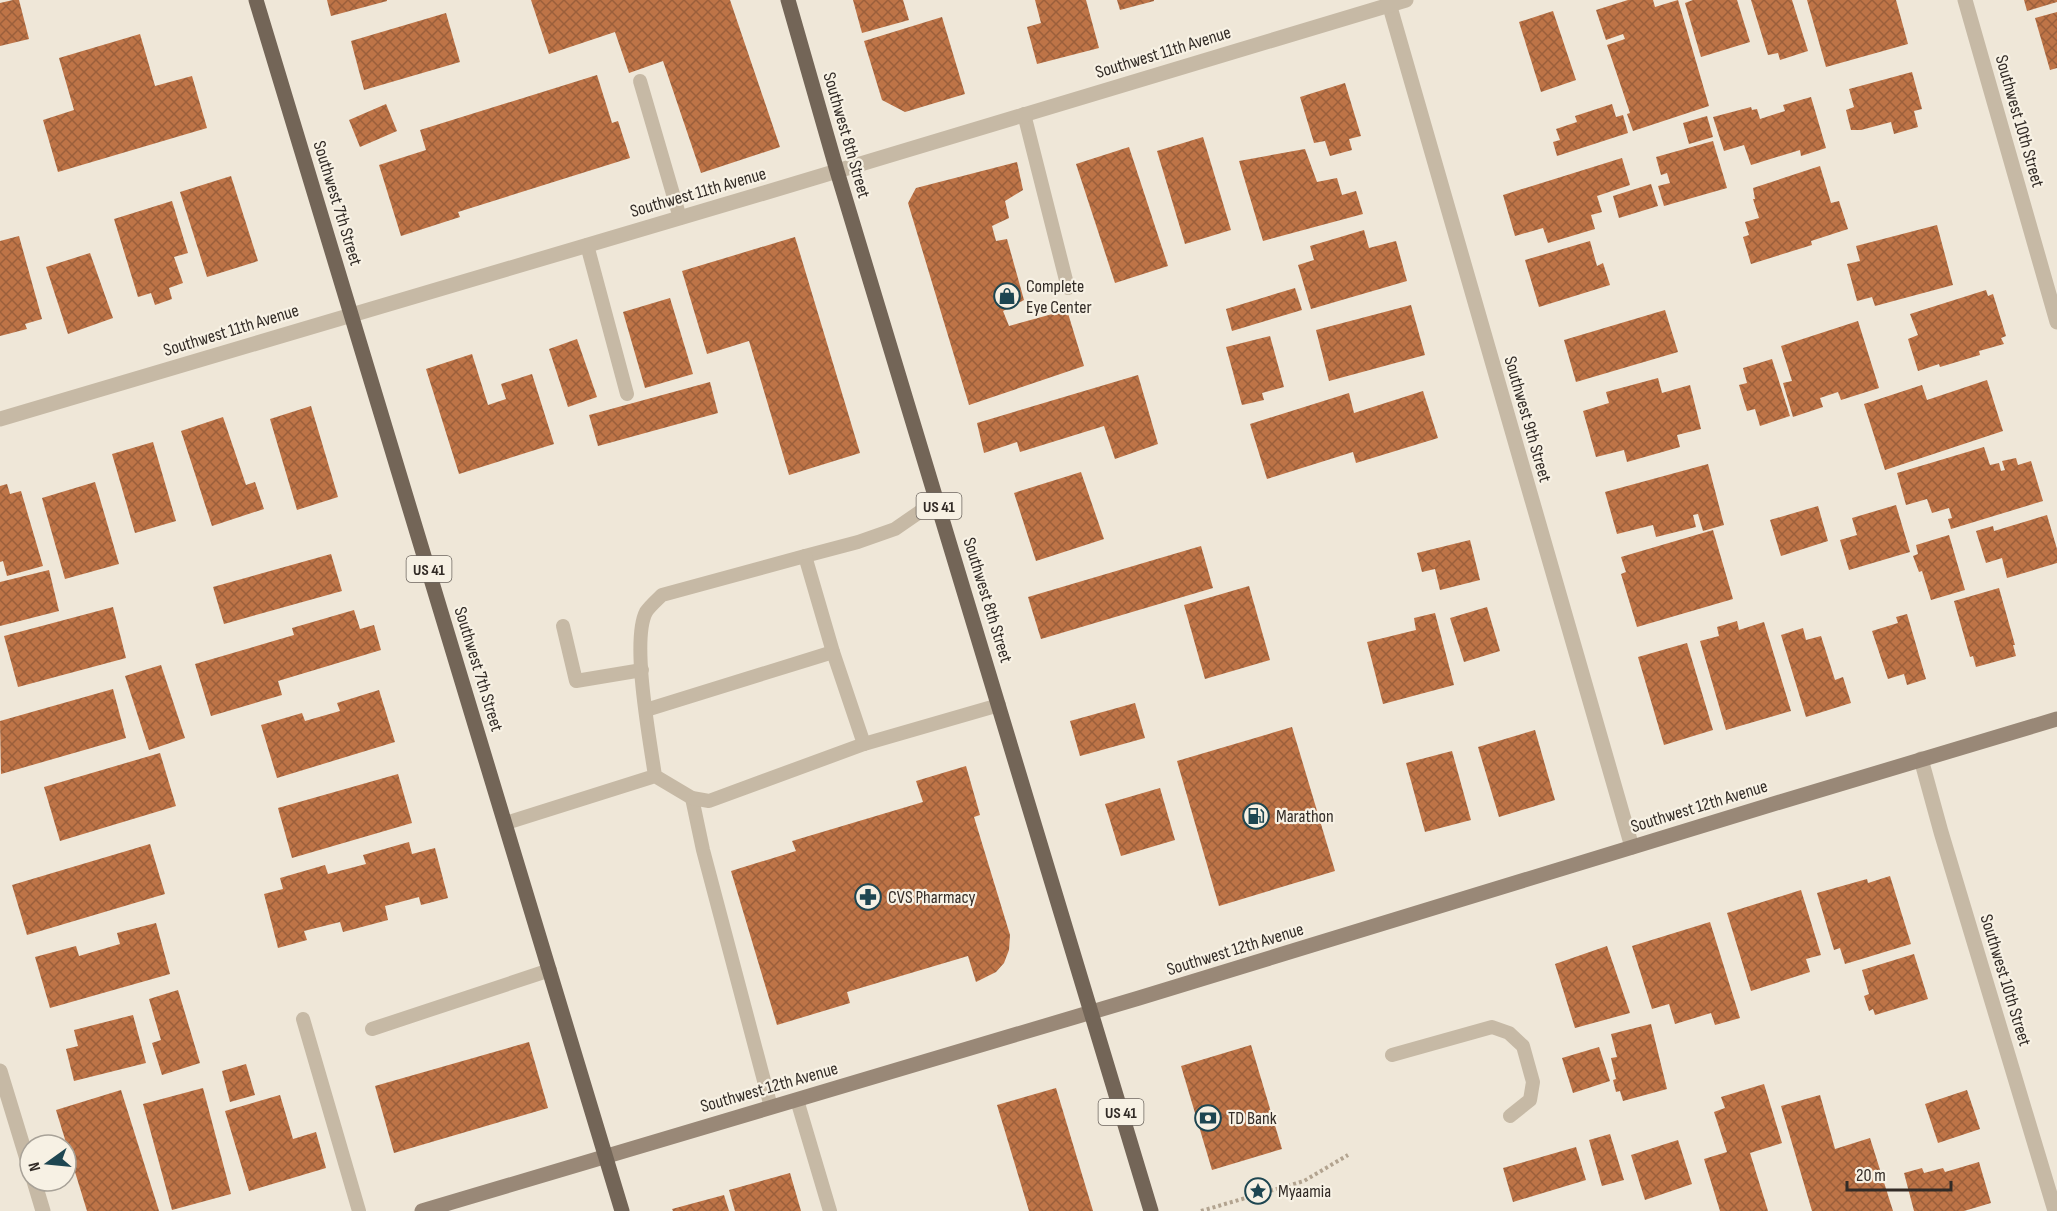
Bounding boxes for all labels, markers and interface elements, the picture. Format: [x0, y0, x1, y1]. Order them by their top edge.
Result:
street label: Southwest 11th Avenue [1093, 22, 1233, 83]
street label: Southwest 10th Street [1991, 53, 2049, 190]
street label: Southwest 8th Street [819, 70, 875, 201]
street label: Southwest 7th Street [309, 138, 367, 269]
street label: Southwest 11th Avenue [628, 163, 769, 222]
place label: Complete Eye Center [1026, 276, 1092, 318]
shop icon: Complete Eye Center [992, 281, 1022, 311]
street label: Southwest 11th Avenue [161, 300, 301, 361]
street label: Southwest 9th Street [1499, 354, 1556, 485]
road number: US 41 [916, 493, 962, 519]
street label: Southwest 8th Street [958, 535, 1017, 666]
road number: US 41 [406, 556, 452, 582]
street label: Southwest 7th Street [450, 604, 508, 735]
street label: Southwest 12th Avenue [1628, 776, 1770, 837]
fuel station icon: Marathon [1241, 801, 1271, 831]
place label: Marathon [1276, 806, 1334, 827]
pharmacy icon: CVS Pharmacy [853, 882, 883, 912]
place label: CVS Pharmacy [888, 887, 975, 908]
street label: Southwest 10th Street [1976, 912, 2036, 1049]
street label: Southwest 12th Avenue [1164, 919, 1306, 980]
street label: Southwest 12th Avenue [698, 1058, 840, 1117]
road number: US 41 [1098, 1099, 1144, 1125]
bank icon: TD Bank [1193, 1103, 1223, 1133]
place label: TD Bank [1228, 1108, 1277, 1129]
north arrow [18, 1133, 78, 1193]
scale bar [1847, 1154, 1950, 1192]
text: N [25, 1160, 45, 1173]
text: 20 m [1856, 1165, 1886, 1186]
place icon: Myaamia [1243, 1176, 1273, 1206]
place label: Myaamia [1278, 1181, 1331, 1202]

